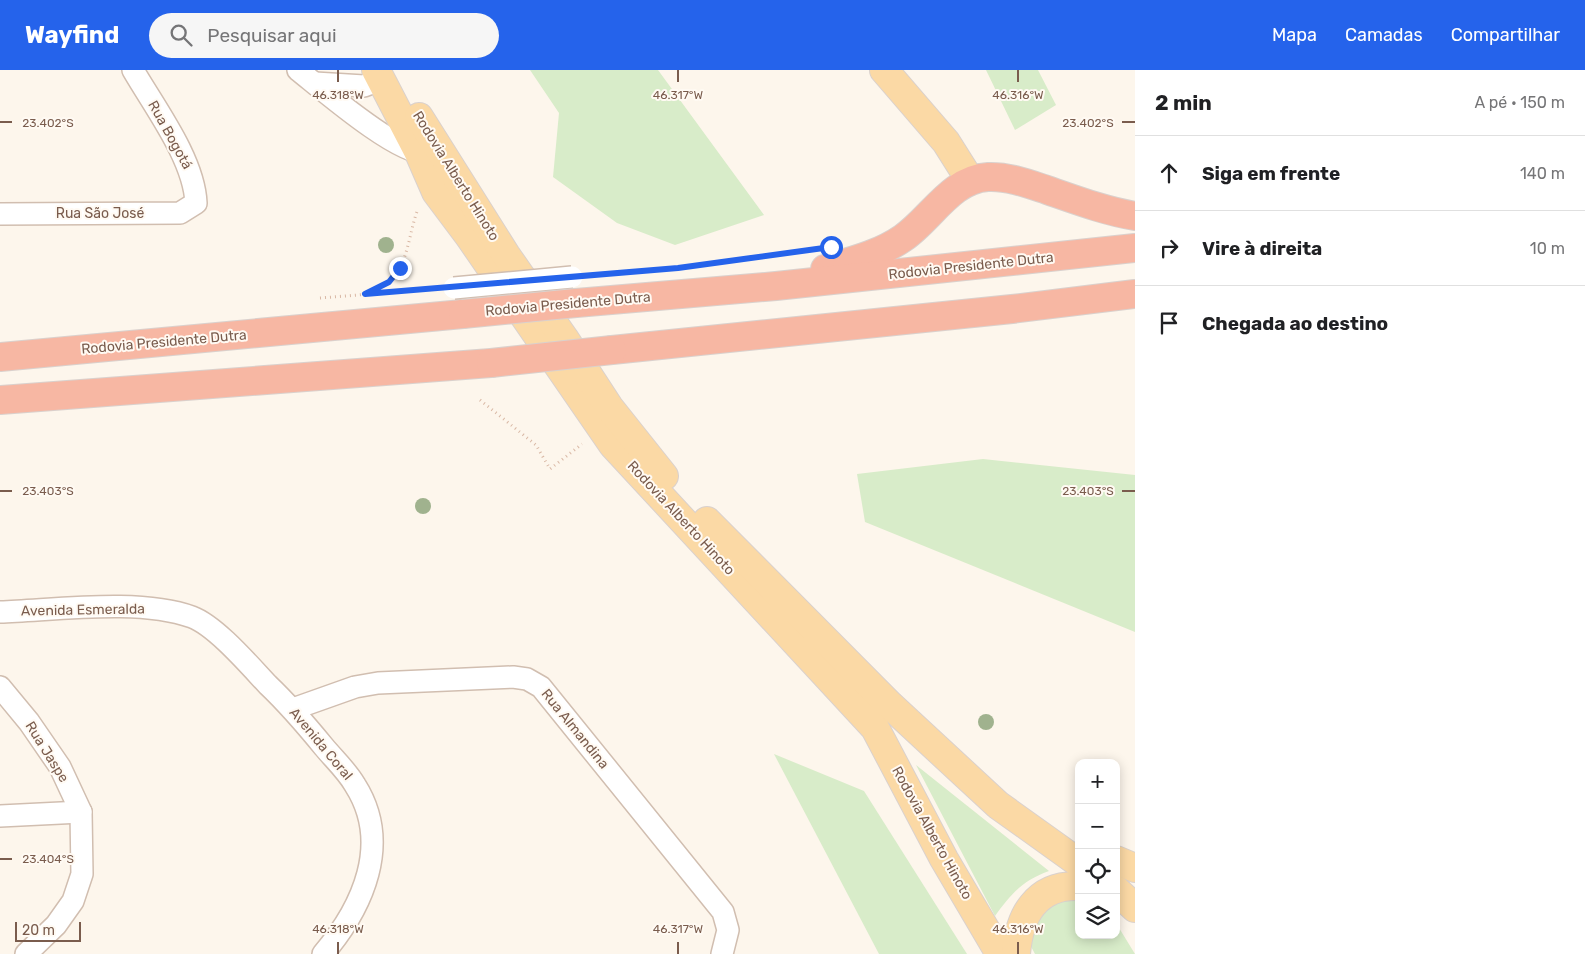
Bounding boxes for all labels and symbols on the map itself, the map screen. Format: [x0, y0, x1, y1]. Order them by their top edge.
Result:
text: 46.318°W [312, 88, 364, 102]
text: 46.317°W [653, 88, 704, 102]
text: 46.316°W [992, 88, 1044, 102]
street label: Rua Bogotá [144, 98, 196, 172]
street label: Rodovia Alberto Hinoto [409, 108, 503, 244]
text: 23.402°S [22, 116, 74, 130]
text: 23.402°S [1062, 116, 1114, 130]
street label: Rua São José [56, 205, 144, 222]
route start [820, 236, 843, 259]
street label: Rodovia Presidente Dutra [888, 249, 1054, 283]
route end [389, 257, 412, 280]
street label: Rodovia Presidente Dutra [485, 288, 651, 320]
street label: Rodovia Presidente Dutra [81, 326, 247, 358]
street label: Rodovia Alberto Hinoto [624, 457, 738, 579]
text: 23.403°S [22, 484, 74, 498]
text: 23.403°S [1062, 484, 1114, 498]
street label: Avenida Esmeralda [21, 600, 145, 620]
street label: Rua Almandina [538, 686, 612, 772]
street label: Avenida Coral [286, 704, 356, 784]
street label: Rua Jaspe [22, 718, 72, 786]
street label: Rodovia Alberto Hinoto [888, 763, 976, 903]
text: 23.404°S [22, 852, 74, 866]
scale bar [15, 919, 81, 942]
text: 46.318°W [312, 922, 364, 936]
text: 46.317°W [653, 922, 704, 936]
text: 46.316°W [992, 922, 1044, 936]

